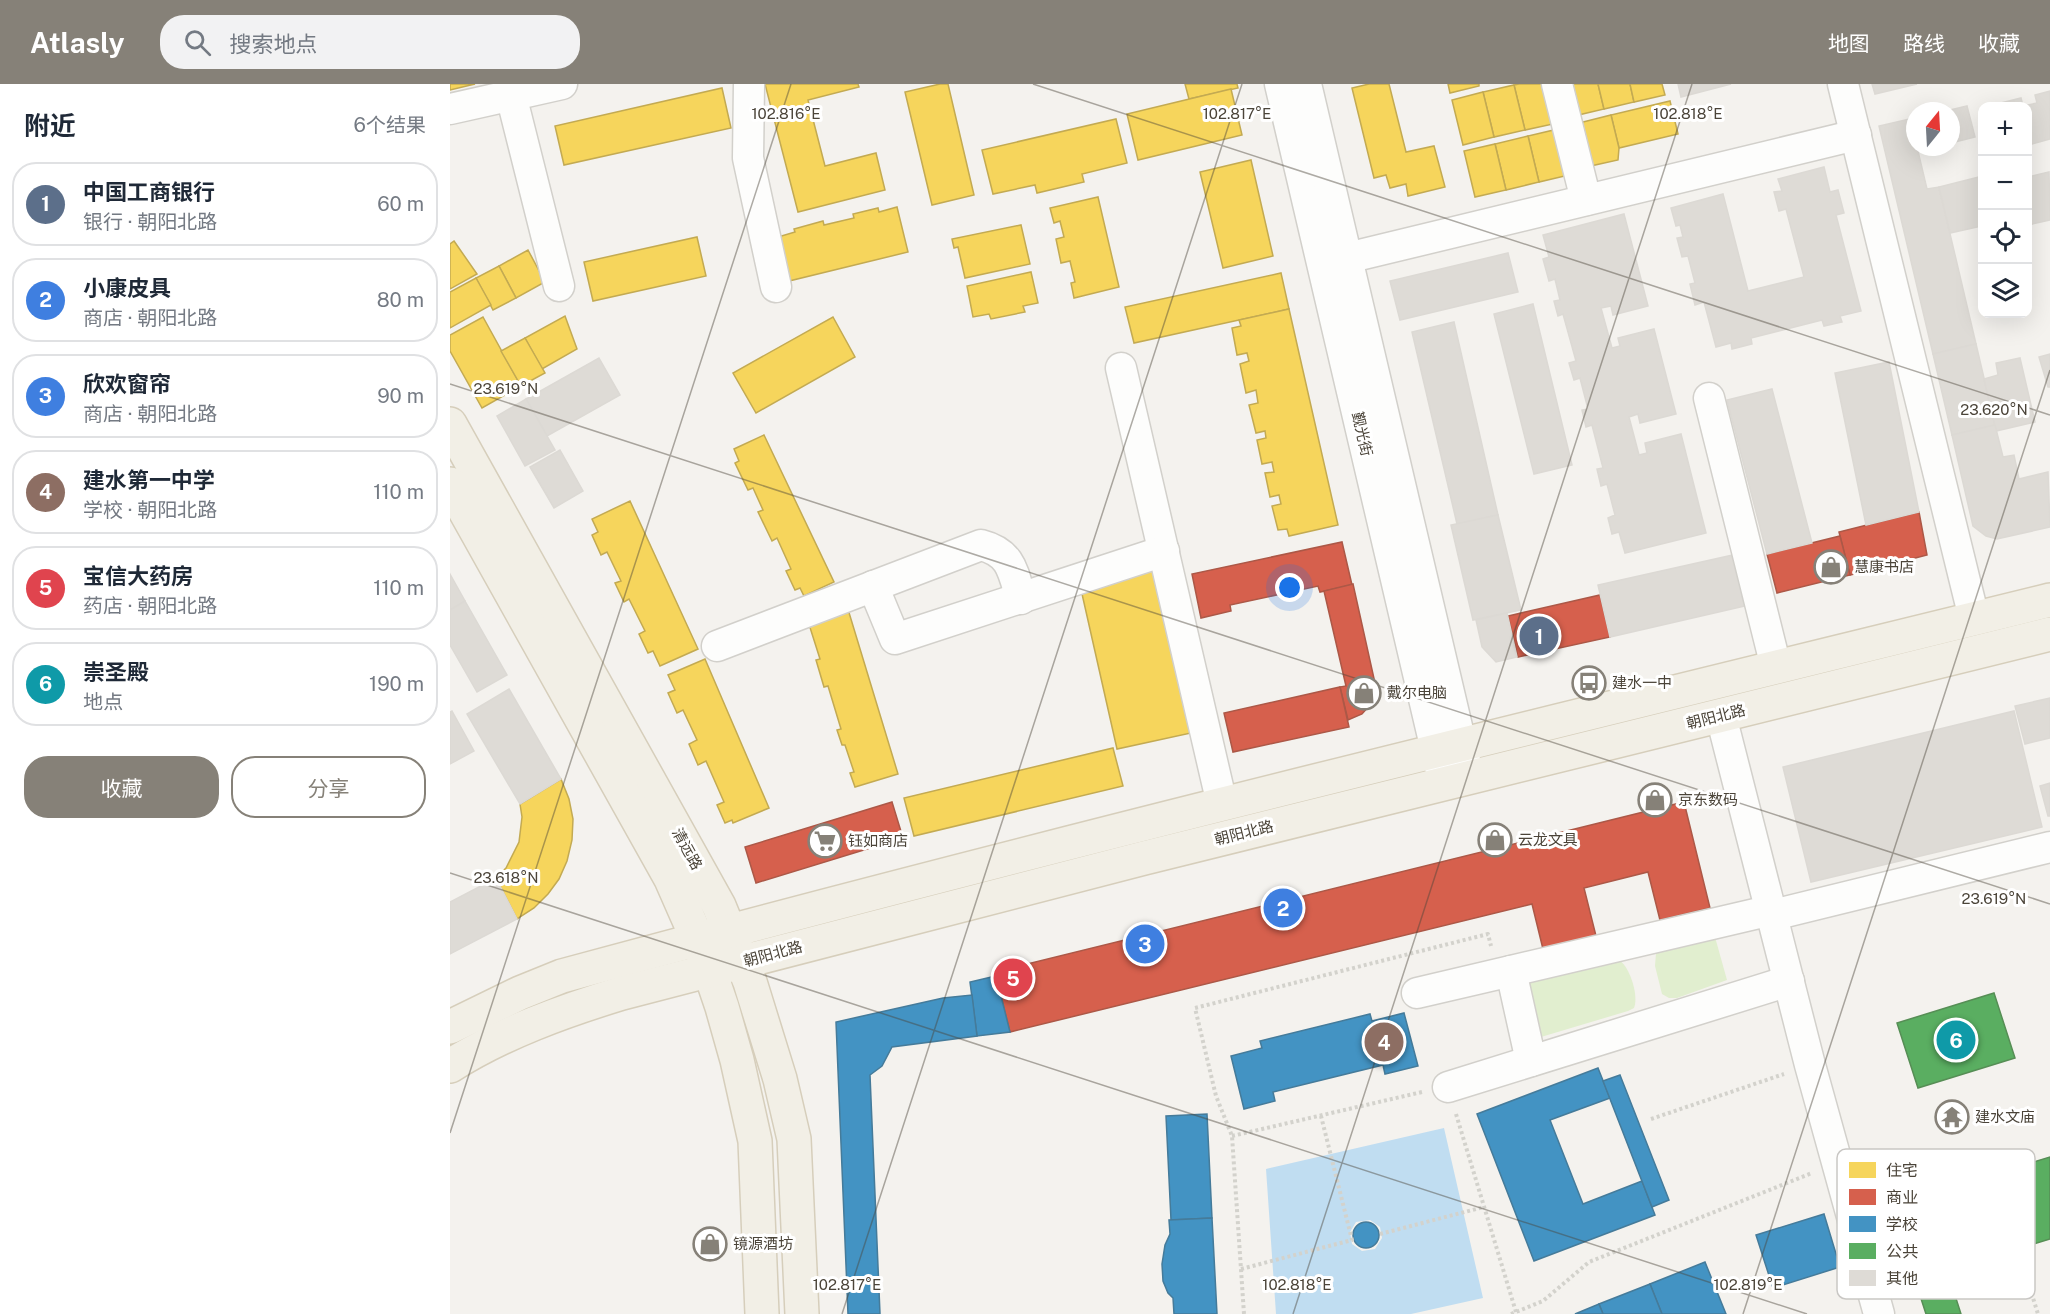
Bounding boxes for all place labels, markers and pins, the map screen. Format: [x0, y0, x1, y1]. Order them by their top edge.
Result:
shop icon: 慧康书店 [1813, 549, 1849, 585]
place label: 慧康书店 [1854, 558, 1914, 575]
pin: 1 [1520, 614, 1558, 658]
bus stop icon: 建水一中 [1571, 665, 1607, 701]
place label: 建水一中 [1612, 674, 1672, 691]
shop icon: 戴尔电脑 [1346, 675, 1382, 711]
place label: 戴尔电脑 [1387, 684, 1447, 701]
shop icon: 京东数码 [1637, 782, 1673, 818]
place label: 京东数码 [1678, 791, 1738, 808]
shop icon: 云龙文具 [1477, 822, 1513, 858]
supermarket icon: 钰如商店 [807, 823, 843, 859]
place label: 云龙文具 [1518, 831, 1578, 848]
place label: 钰如商店 [848, 832, 908, 849]
pin: 2 [1264, 886, 1302, 930]
pin: 3 [1126, 922, 1164, 966]
pin: 5 [994, 956, 1032, 1000]
pin: 6 [1936, 1018, 1976, 1062]
pin: 4 [1364, 1020, 1404, 1064]
temple icon: 建水文庙 [1934, 1099, 1970, 1135]
place label: 建水文庙 [1975, 1108, 2035, 1125]
shop icon: 镜源酒坊 [692, 1226, 728, 1262]
place label: 镜源酒坊 [733, 1235, 793, 1252]

